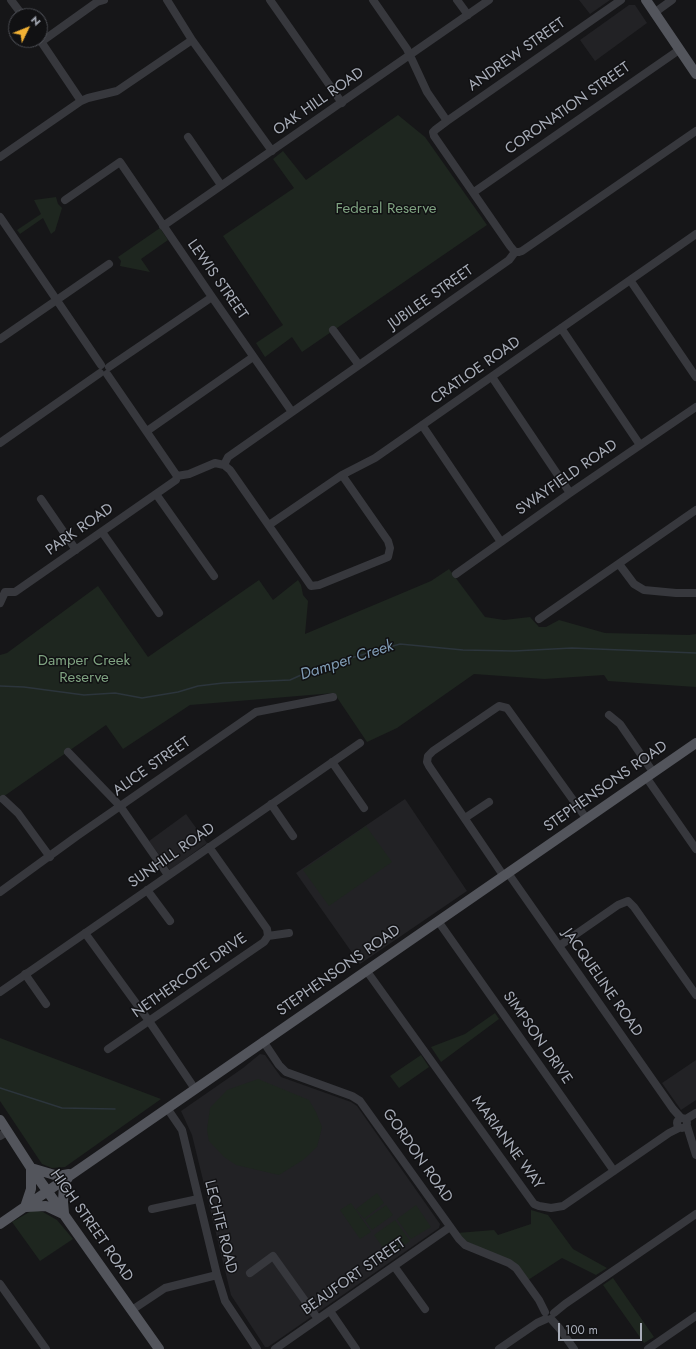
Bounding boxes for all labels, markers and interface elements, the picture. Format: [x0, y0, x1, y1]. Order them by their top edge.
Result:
north arrow [8, 8, 48, 48]
text: N [27, 12, 45, 29]
street label: ANDREW STREET [465, 15, 569, 95]
street label: CORONATION STREET [502, 59, 634, 159]
street label: OAK HILL ROAD [270, 64, 368, 140]
park label: Federal Reserve [336, 200, 436, 218]
street label: LEWIS STREET [183, 237, 251, 323]
street label: JUBILEE STREET [385, 262, 477, 334]
street label: CRATLOE ROAD [428, 333, 524, 409]
street label: SWAYFIELD ROAD [513, 436, 621, 520]
street label: PARK ROAD [43, 500, 117, 560]
water label: Damper Creek [298, 637, 396, 685]
park label: Damper Creek Reserve [38, 652, 130, 687]
street label: ALICE STREET [110, 734, 194, 800]
street label: STEPHENSONS ROAD [541, 738, 671, 836]
street label: SUNHILL ROAD [125, 820, 219, 892]
street label: STEPHENSONS ROAD [274, 922, 404, 1020]
street label: JACQUELINE ROAD [558, 926, 646, 1040]
street label: NETHERCOTE DRIVE [129, 930, 251, 1022]
street label: SIMPSON DRIVE [498, 988, 576, 1088]
street label: MARIANNE WAY [467, 1093, 547, 1193]
street label: GORDON ROAD [378, 1106, 456, 1206]
street label: HIGH STREET ROAD [46, 1166, 136, 1286]
street label: LECHTE ROAD [200, 1178, 240, 1276]
street label: BEAUFORT STREET [299, 1235, 409, 1319]
scale bar [560, 1315, 644, 1341]
text: 100 m [565, 1321, 598, 1339]

